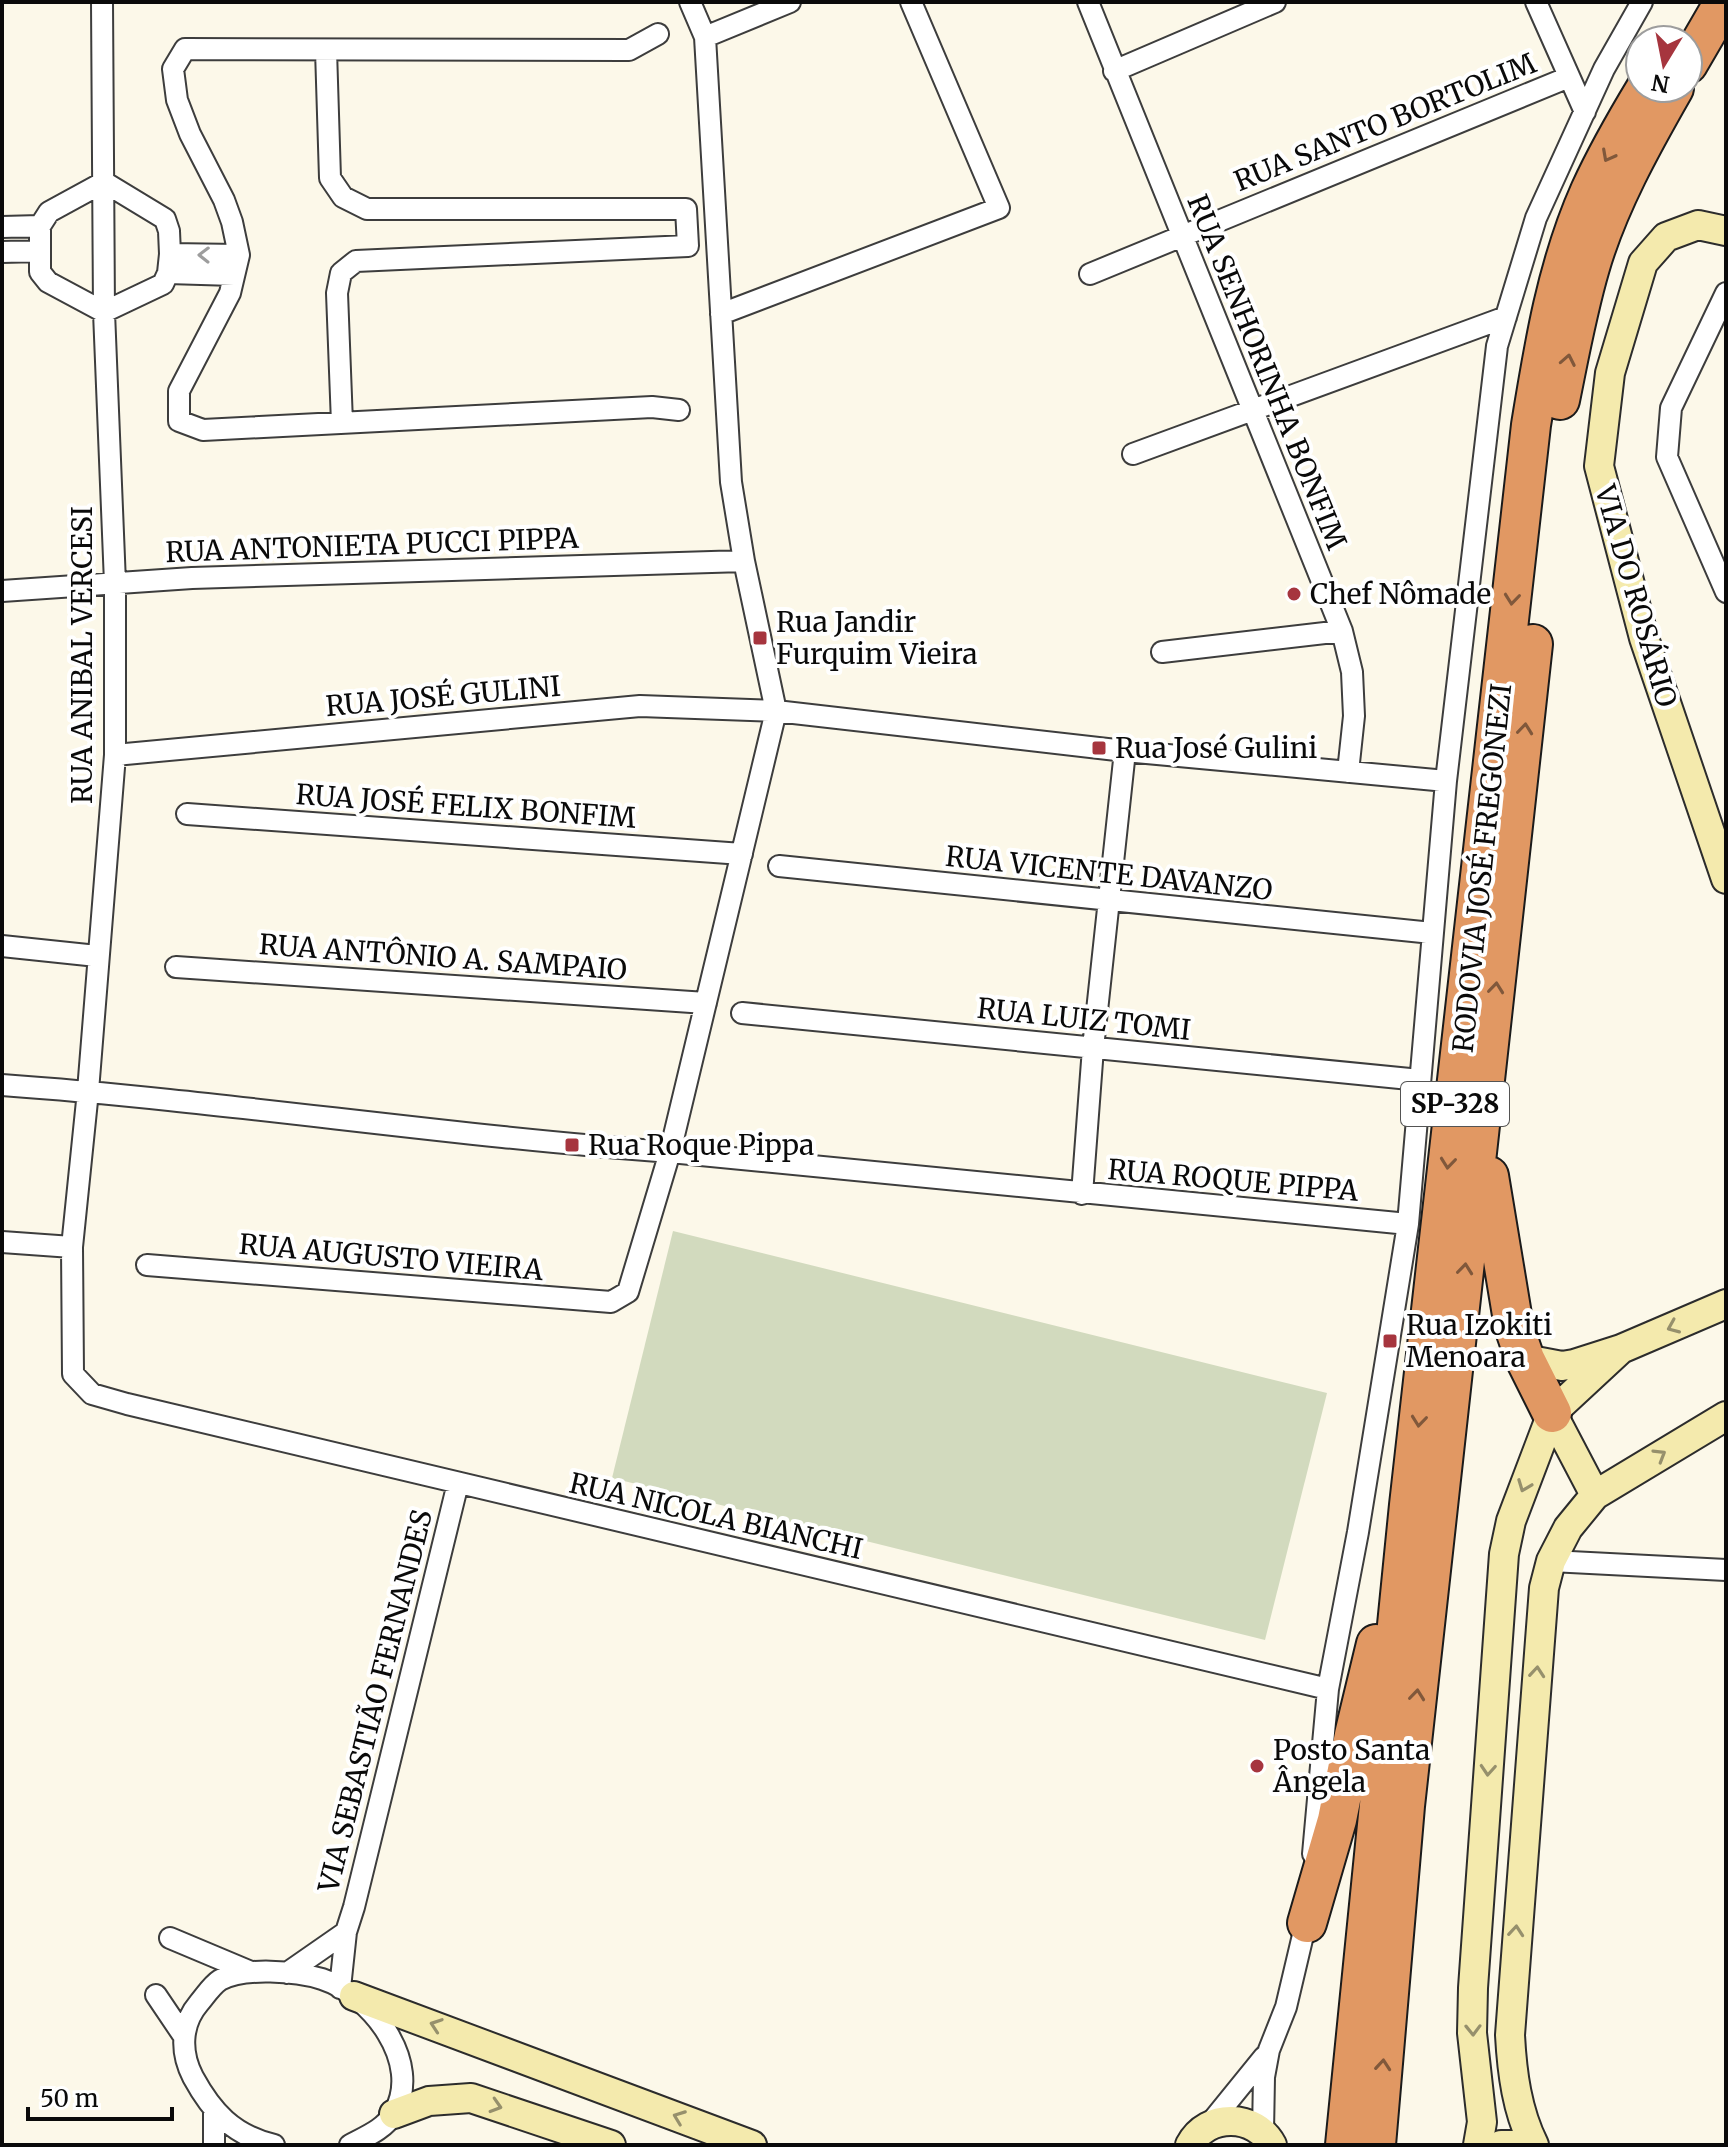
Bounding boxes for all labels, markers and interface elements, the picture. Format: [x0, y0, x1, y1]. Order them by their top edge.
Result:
north arrow [1624, 24, 1704, 104]
street label: RUA SANTO BORTOLIM [1229, 45, 1541, 199]
text: N [1649, 68, 1672, 99]
one-way arrow [1603, 148, 1618, 163]
street label: RUA SENHORINHA BONFIM [1179, 189, 1355, 555]
one-way arrow [197, 246, 210, 263]
one-way arrow [1559, 354, 1576, 367]
street label: VIA DO ROSÁRIO [1587, 480, 1685, 711]
street label: RUA ANIBAL VERCESI [64, 506, 100, 804]
street label: RUA ANTONIETA PUCCI PIPPA [165, 520, 579, 570]
place label: Chef Nômade [1310, 576, 1491, 612]
marker: Chef Nômade [1285, 585, 1303, 603]
one-way arrow [1504, 592, 1521, 605]
place label: Rua Jandir Furquim Vieira [776, 604, 978, 672]
marker: Rua Jandir Furquim Vieira [751, 629, 769, 647]
street label: RUA JOSÉ GULINI [324, 668, 562, 724]
street label: RODOVIA JOSÉ FREGONEZI [1445, 682, 1519, 1054]
one-way arrow [1516, 722, 1533, 735]
place label: Rua José Gulini [1115, 730, 1317, 766]
marker: Rua José Gulini [1090, 739, 1108, 757]
street label: RUA JOSÉ FELIX BONFIM [295, 776, 637, 836]
street label: RUA VICENTE DAVANZO [944, 838, 1274, 908]
street label: RUA ANTÔNIO A. SAMPAIO [258, 926, 628, 988]
one-way arrow [1487, 981, 1504, 994]
street label: RUA LUIZ TOMI [975, 990, 1193, 1048]
road number: SP-328 [1401, 1082, 1509, 1126]
place label: Rua Roque Pippa [588, 1127, 814, 1163]
marker: Rua Roque Pippa [563, 1136, 581, 1154]
street label: RUA ROQUE PIPPA [1106, 1151, 1360, 1209]
one-way arrow [1440, 1157, 1457, 1170]
street label: RUA AUGUSTO VIEIRA [237, 1226, 545, 1288]
one-way arrow [1456, 1263, 1473, 1276]
place label: Rua Izokiti Menoara [1406, 1307, 1552, 1375]
one-way arrow [1667, 1317, 1682, 1333]
marker: Rua Izokiti Menoara [1381, 1332, 1399, 1350]
one-way arrow [1410, 1415, 1427, 1428]
one-way arrow [1651, 1449, 1666, 1465]
street label: RUA NICOLA BIANCHI [566, 1465, 866, 1567]
one-way arrow [1517, 1478, 1534, 1492]
street label: VIA SEBASTIÃO FERNANDES [310, 1506, 440, 1897]
one-way arrow [1528, 1665, 1545, 1678]
one-way arrow [1409, 1688, 1426, 1701]
place label: Posto Santa Ângela [1272, 1732, 1430, 1800]
marker: Posto Santa Ângela [1248, 1757, 1266, 1775]
one-way arrow [1480, 1764, 1497, 1777]
one-way arrow [1507, 1924, 1524, 1937]
one-way arrow [430, 2019, 444, 2035]
one-way arrow [1464, 2024, 1482, 2037]
one-way arrow [1374, 2058, 1391, 2071]
scale bar [28, 2071, 172, 2121]
text: 50 m [40, 2083, 99, 2114]
one-way arrow [489, 2097, 503, 2113]
one-way arrow [673, 2110, 687, 2127]

